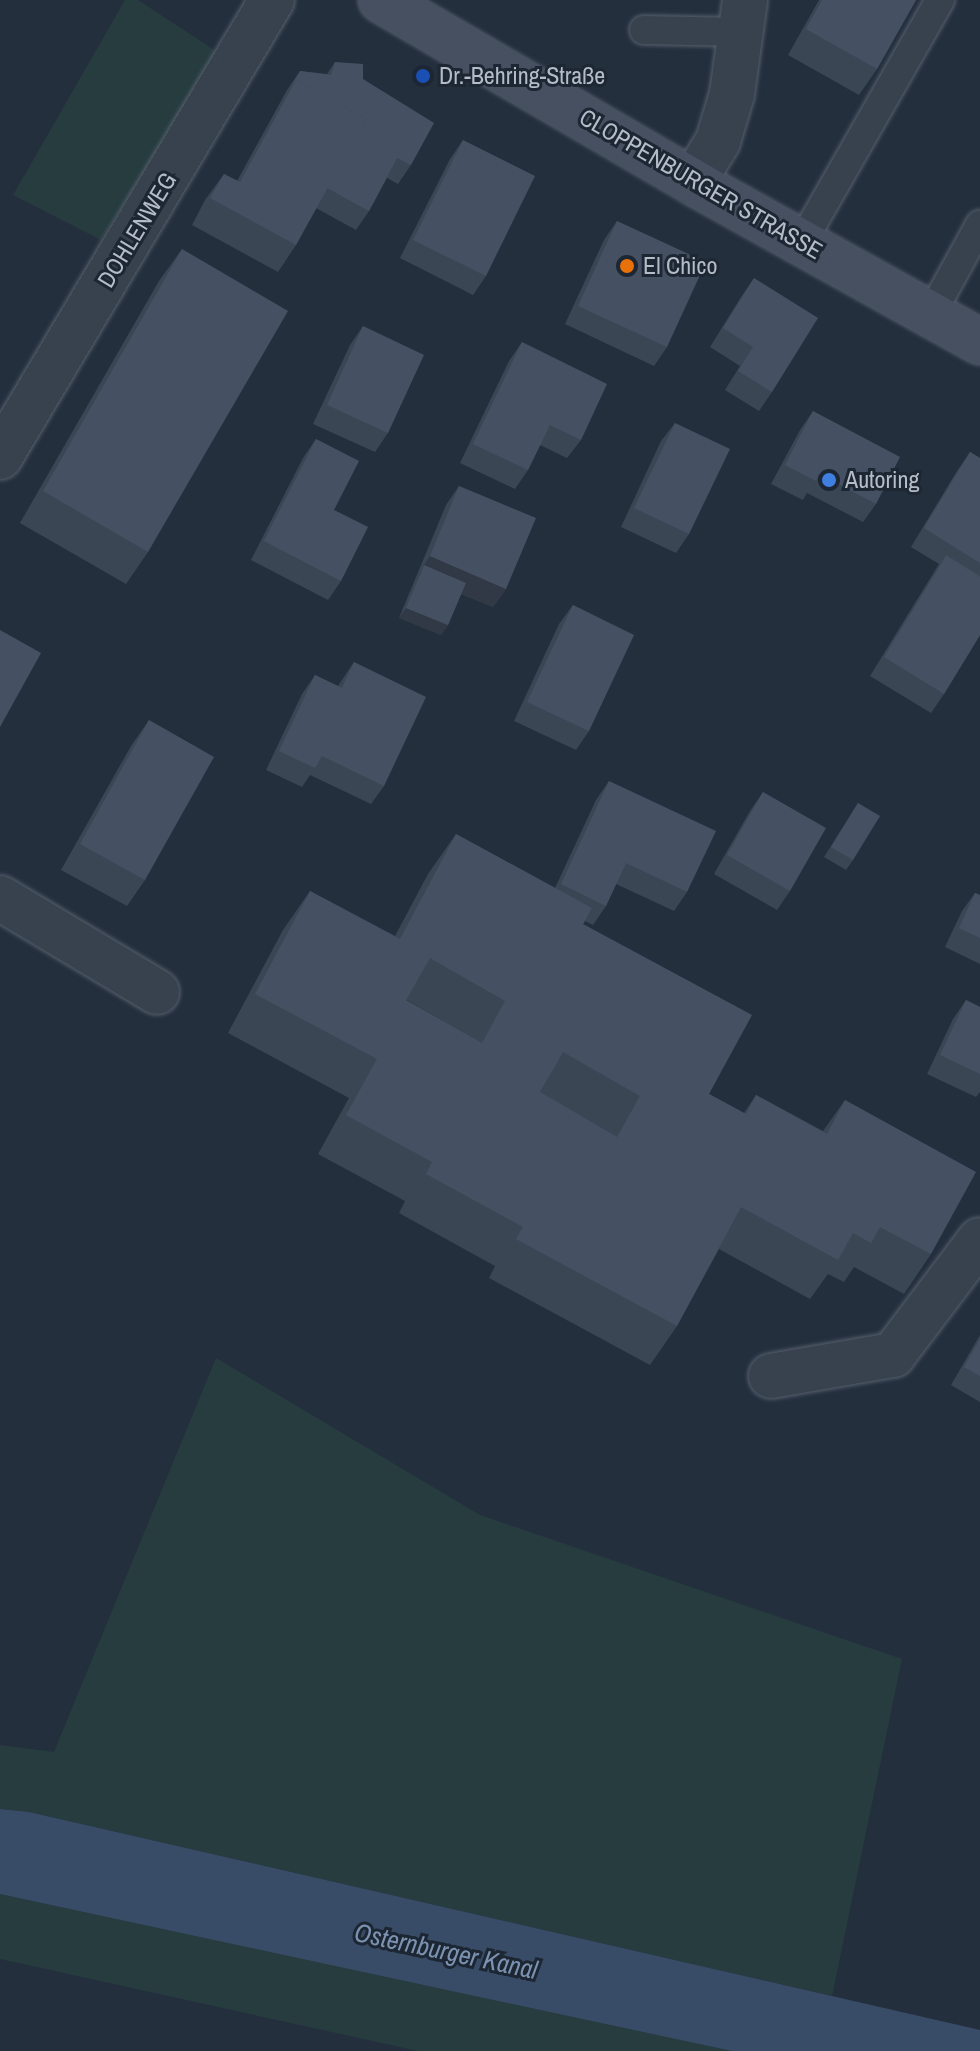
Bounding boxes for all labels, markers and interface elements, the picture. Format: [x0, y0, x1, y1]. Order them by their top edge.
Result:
place label: Dr.-Behring-Straße [439, 62, 605, 90]
marker: Dr.-Behring-Straße [414, 67, 432, 85]
street label: CLOPPENBURGER STRASSE [574, 103, 828, 265]
street label: DOHLENWEG [91, 167, 183, 293]
place label: El Chico [643, 252, 717, 280]
marker: El Chico [618, 257, 636, 275]
place label: Autoring [845, 466, 919, 494]
marker: Autoring [820, 471, 838, 489]
water label: Osternburger Kanal [352, 1916, 540, 1986]

